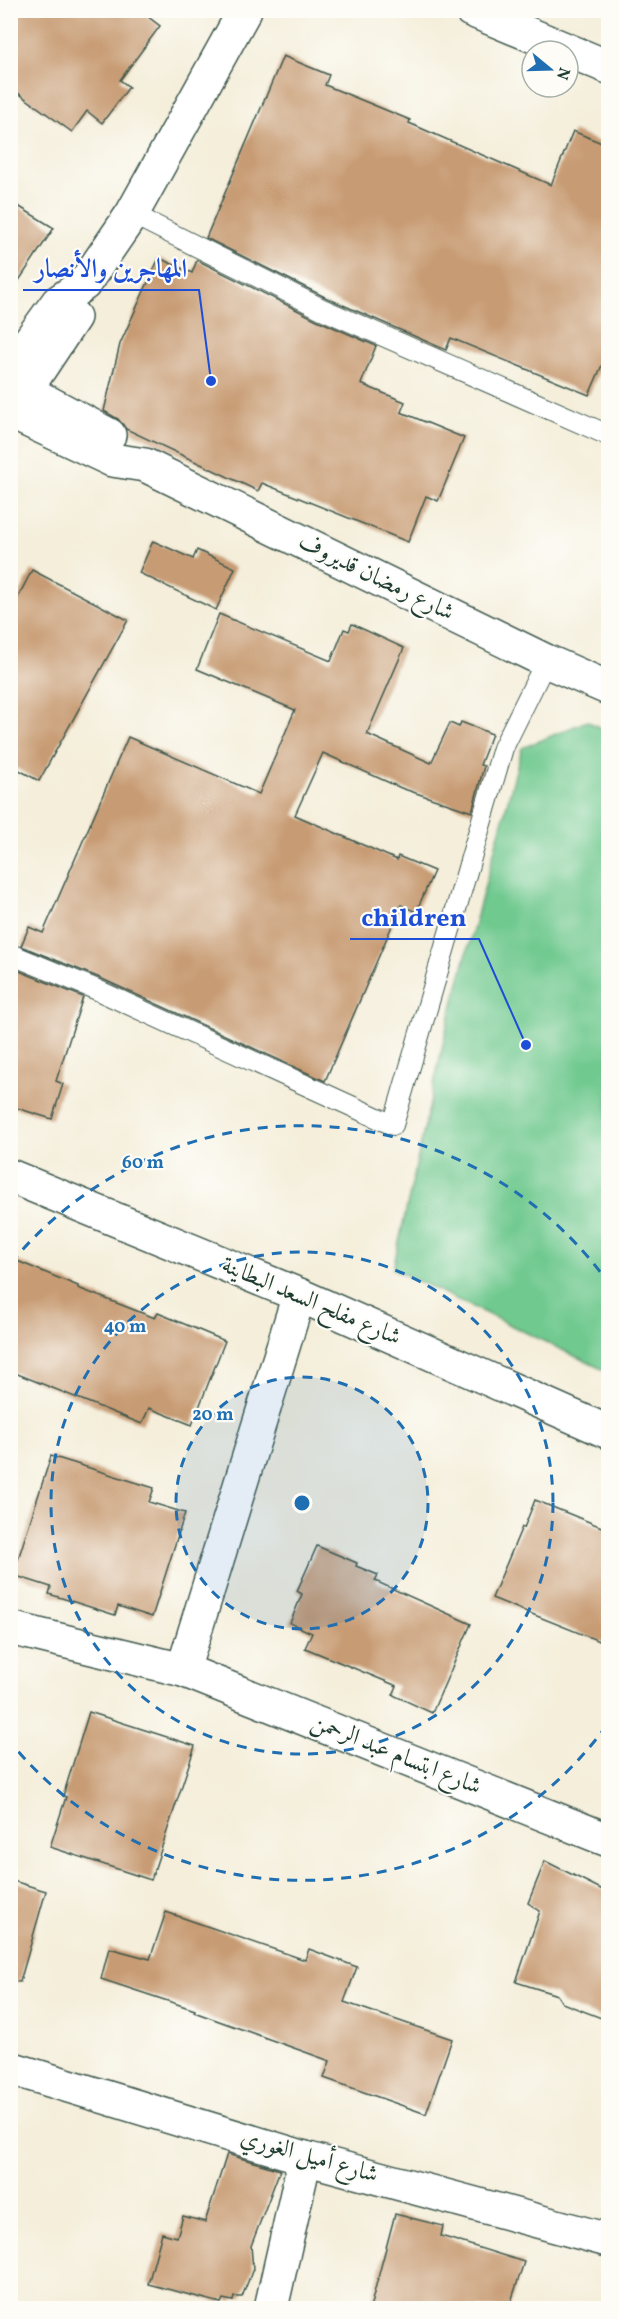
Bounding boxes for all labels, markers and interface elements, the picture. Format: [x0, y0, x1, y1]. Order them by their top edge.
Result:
north arrow [520, 39, 580, 99]
text: N [550, 64, 575, 83]
callout: المهاجرين والأنصار [23, 246, 199, 290]
text: المهاجرين والأنصار [32, 249, 187, 288]
street label: شارع رمضان قديروف [292, 526, 460, 631]
callout: children [350, 895, 479, 939]
text: children [361, 901, 467, 937]
text: 60 m [122, 1151, 164, 1176]
street label: شارع مفلح السعد البطاينة [215, 1249, 406, 1357]
text: 40 m [104, 1315, 146, 1340]
text: 20 m [192, 1403, 234, 1428]
centre of rings [292, 1493, 312, 1513]
street label: شارع ابتسام عبد الرحمن [305, 1705, 486, 1807]
street label: شارع أميل الغوري [236, 2119, 382, 2194]

